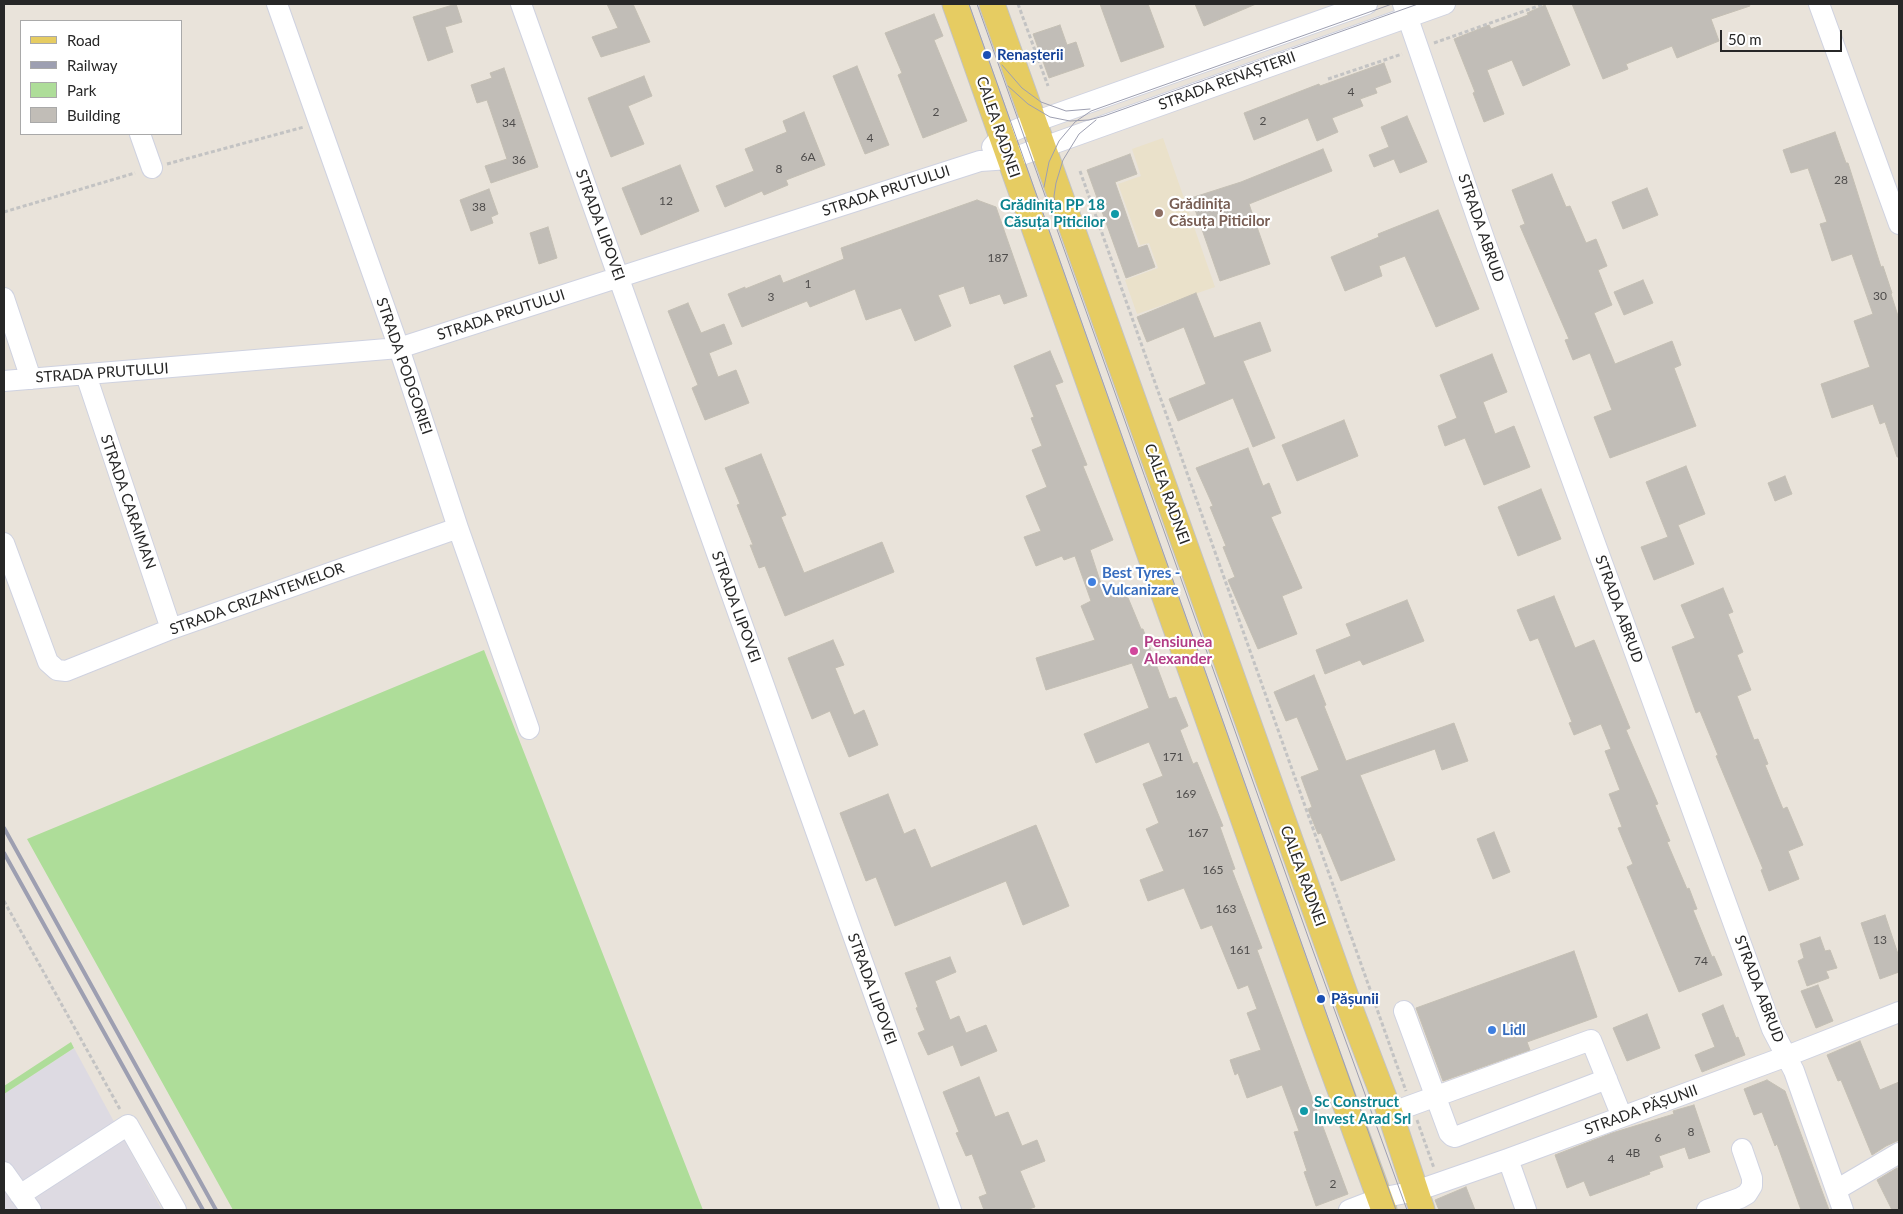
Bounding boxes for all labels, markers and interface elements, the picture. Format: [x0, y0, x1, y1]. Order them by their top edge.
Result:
legend [20, 20, 182, 135]
scale bar [1723, 20, 1846, 52]
text: 50 m [1728, 30, 1762, 48]
text: Road [67, 31, 100, 49]
place label: Renașterii [997, 46, 1064, 64]
street label: STRADA RENAȘTERII [1156, 48, 1298, 114]
marker: Renașterii [981, 49, 993, 61]
text: Railway [67, 56, 118, 74]
street label: CALEA RADNEI [972, 74, 1024, 180]
text: Park [67, 81, 96, 99]
house number: 4 [1348, 85, 1354, 99]
house number: 2 [933, 105, 939, 119]
text: Building [67, 106, 120, 124]
house number: 2 [1260, 114, 1266, 128]
house number: 34 [502, 116, 516, 130]
house number: 4 [867, 131, 873, 145]
house number: 6A [800, 150, 816, 164]
house number: 36 [512, 153, 526, 167]
house number: 8 [776, 162, 782, 176]
street label: STRADA PRUTULUI [820, 162, 952, 220]
street label: STRADA LIPOVEI [571, 167, 629, 283]
street label: STRADA ABRUD [1454, 172, 1508, 284]
house number: 28 [1834, 173, 1848, 187]
house number: 12 [659, 194, 673, 208]
place label: Grădinița Căsuța Piticilor [1169, 195, 1270, 230]
place label: Grădinița PP 18 Căsuța Piticilor [1000, 196, 1105, 231]
house number: 38 [472, 200, 486, 214]
marker: Grădinița Căsuța Piticilor [1153, 207, 1165, 219]
marker: Grădinița PP 18 Căsuța Piticilor [1109, 208, 1121, 220]
house number: 187 [988, 251, 1008, 265]
house number: 1 [805, 277, 811, 291]
street label: STRADA PRUTULUI [435, 286, 567, 344]
house number: 30 [1873, 289, 1887, 303]
house number: 3 [768, 290, 774, 304]
street label: STRADA PODGORIEI [372, 295, 436, 437]
street label: STRADA PRUTULUI [35, 359, 169, 387]
street label: STRADA CARAIMAN [97, 432, 159, 572]
street label: CALEA RADNEI [1140, 441, 1194, 547]
street label: STRADA LIPOVEI [707, 549, 765, 665]
street label: STRADA ABRUD [1591, 553, 1647, 665]
street label: STRADA CRIZANTEMELOR [167, 559, 347, 639]
place label: Best Tyres - Vulcanizare [1102, 564, 1180, 599]
marker: Best Tyres - Vulcanizare [1086, 576, 1098, 588]
place label: Pensiunea Alexander [1144, 633, 1212, 668]
marker: Pensiunea Alexander [1128, 645, 1140, 657]
house number: 171 [1163, 750, 1183, 764]
house number: 169 [1176, 787, 1196, 801]
street label: CALEA RADNEI [1276, 823, 1330, 929]
house number: 167 [1188, 826, 1208, 840]
house number: 165 [1203, 863, 1223, 877]
house number: 163 [1216, 902, 1236, 916]
street label: STRADA LIPOVEI [843, 931, 901, 1047]
street label: STRADA ABRUD [1730, 933, 1788, 1045]
house number: 13 [1873, 933, 1887, 947]
house number: 161 [1230, 943, 1250, 957]
house number: 74 [1694, 954, 1708, 968]
place label: Pășunii [1331, 990, 1379, 1008]
marker: Pășunii [1315, 993, 1327, 1005]
place label: Lidl [1502, 1021, 1526, 1039]
marker: Lidl [1486, 1024, 1498, 1036]
street label: STRADA PĂȘUNII [1582, 1081, 1700, 1139]
place label: Sc Construct Invest Arad Srl [1314, 1093, 1411, 1128]
marker: Sc Construct Invest Arad Srl [1298, 1105, 1310, 1117]
house number: 8 [1688, 1125, 1694, 1139]
house number: 6 [1655, 1131, 1661, 1145]
house number: 4B [1626, 1146, 1640, 1160]
house number: 4 [1608, 1152, 1614, 1166]
house number: 2 [1330, 1177, 1336, 1191]

